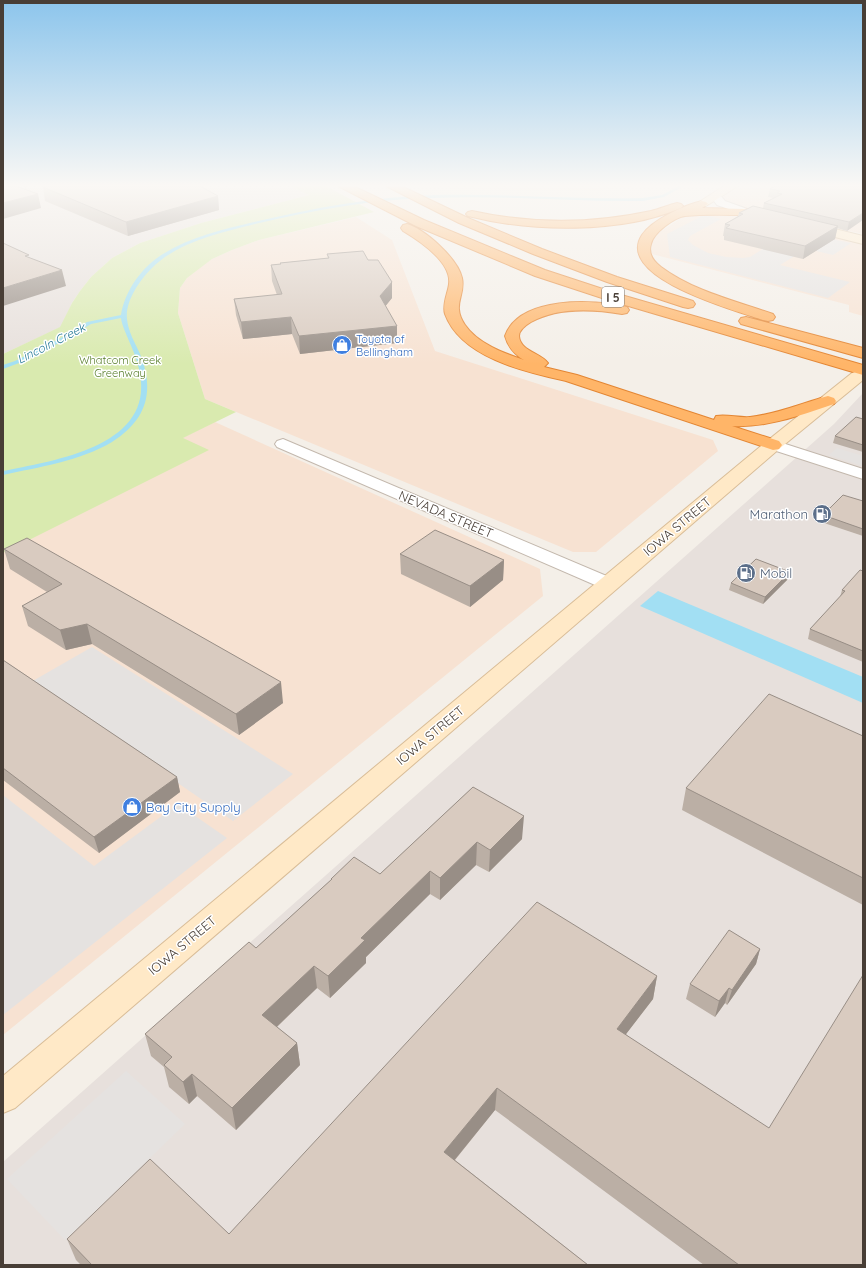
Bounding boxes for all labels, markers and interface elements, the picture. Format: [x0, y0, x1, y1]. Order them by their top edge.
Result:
road number: I 5 [602, 287, 624, 307]
water label: Lincoln Creek [14, 319, 89, 367]
place label: Toyota of Bellingham [356, 332, 413, 359]
shop icon: Toyota of Bellingham [331, 334, 353, 356]
park label: Whatcom Creek Greenway [79, 353, 161, 380]
street label: NEVADA STREET [396, 487, 496, 541]
street label: IOWA STREET [640, 493, 714, 559]
fuel station icon: Marathon [811, 503, 833, 525]
place label: Marathon [749, 506, 808, 522]
fuel station icon: Mobil [735, 562, 757, 584]
place label: Mobil [760, 565, 792, 581]
street label: IOWA STREET [393, 702, 467, 768]
shop icon: Bay City Supply [121, 796, 143, 818]
place label: Bay City Supply [146, 799, 241, 815]
street label: IOWA STREET [145, 912, 219, 978]

